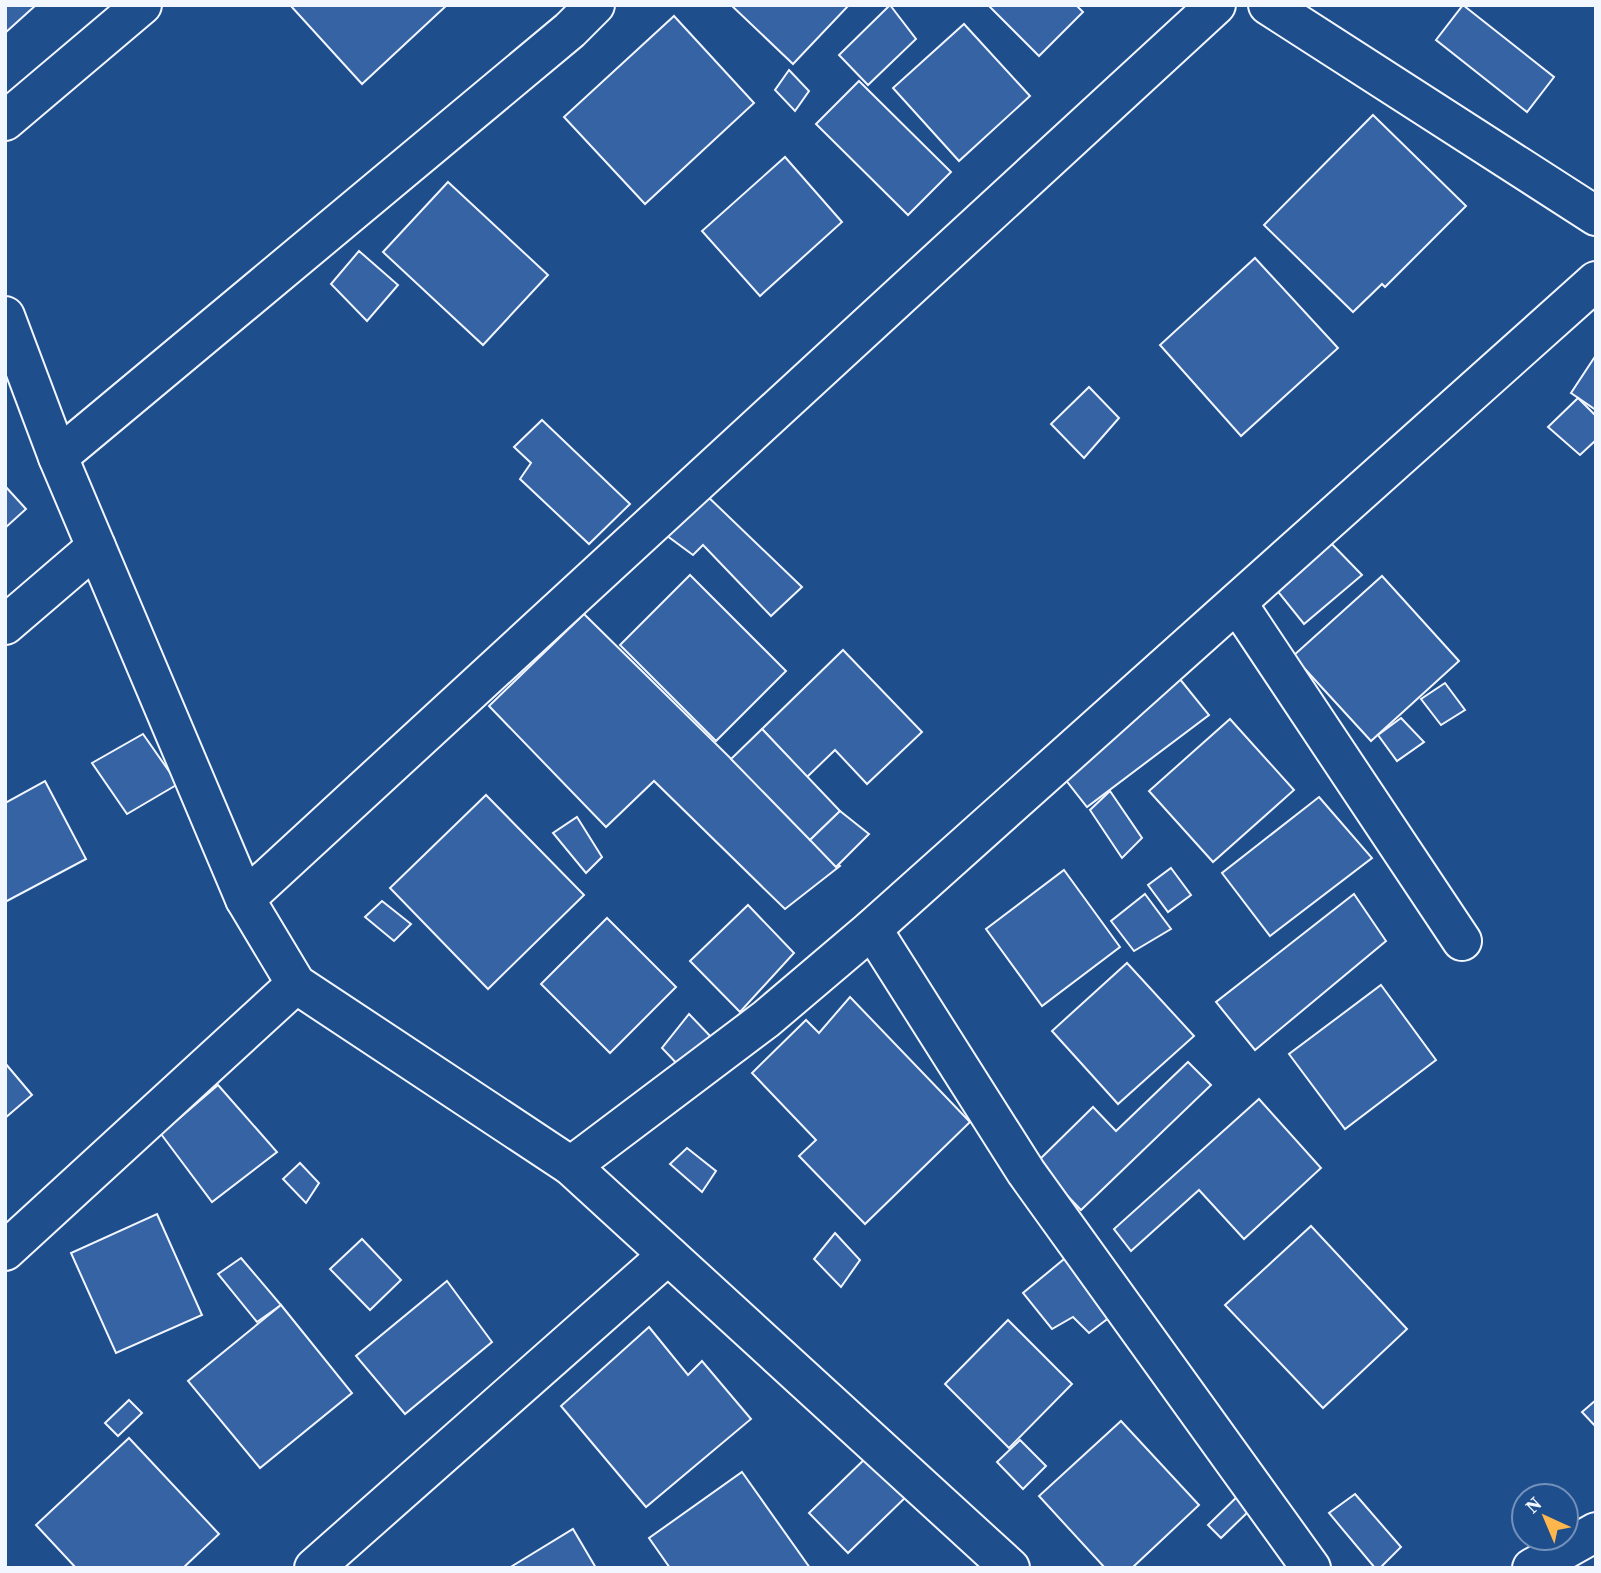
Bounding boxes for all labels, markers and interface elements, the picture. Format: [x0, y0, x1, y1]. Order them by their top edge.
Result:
north arrow [1510, 1482, 1580, 1552]
text: N [1519, 1491, 1547, 1519]

